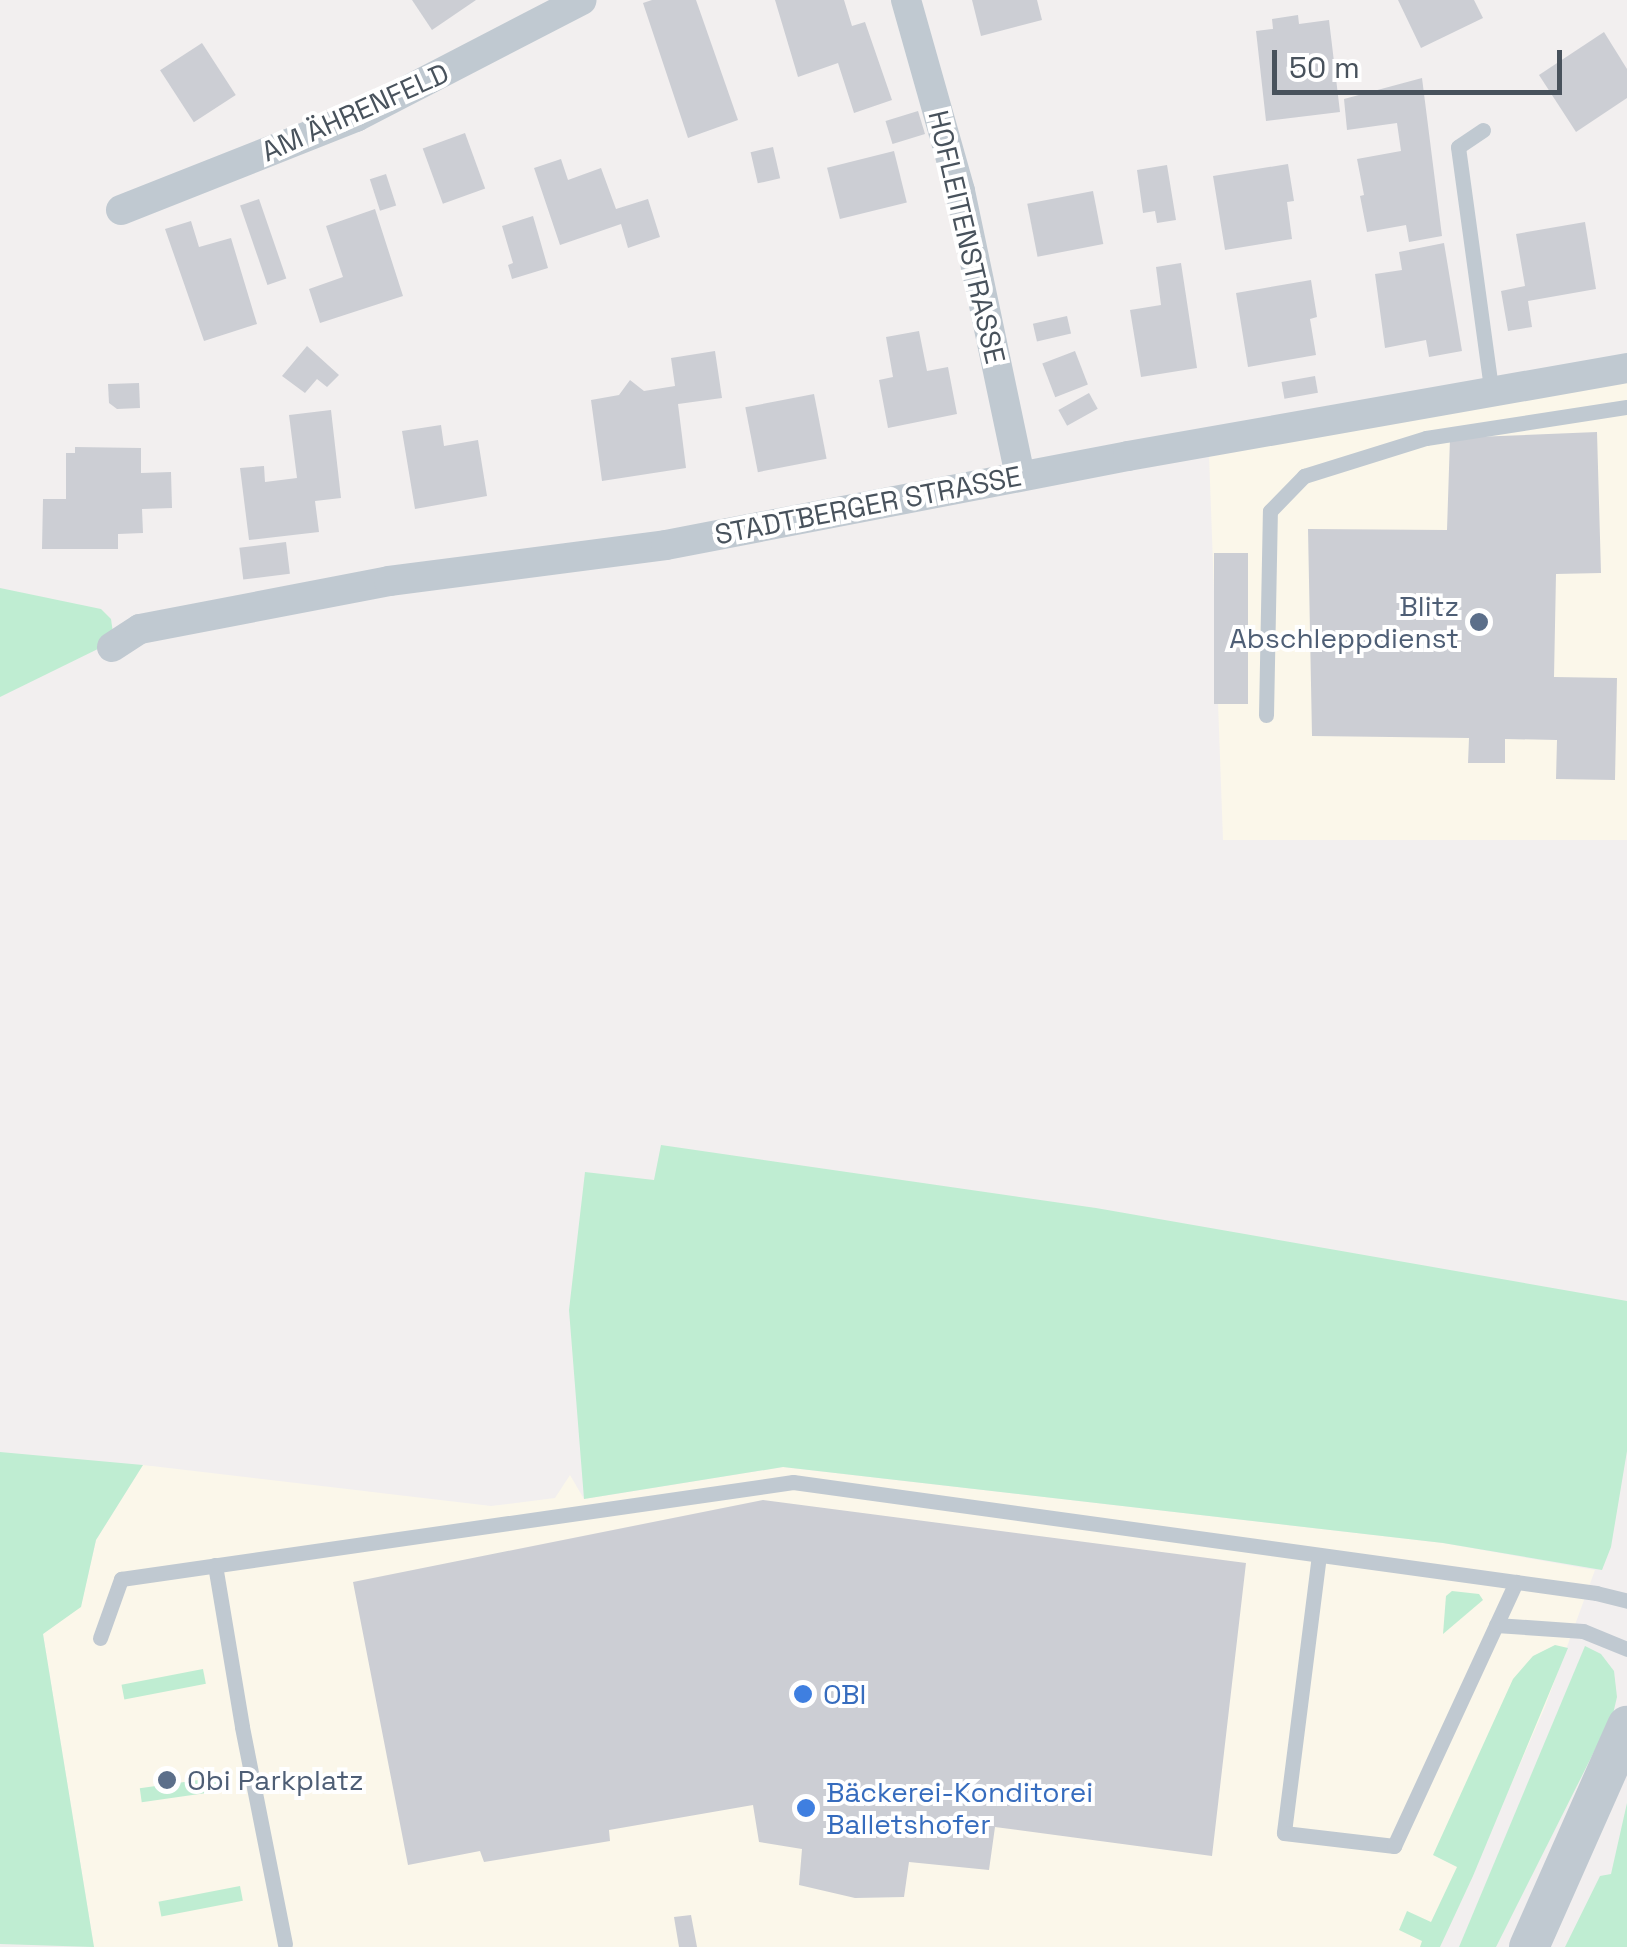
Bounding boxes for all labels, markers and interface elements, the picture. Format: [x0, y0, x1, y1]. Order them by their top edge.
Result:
scale bar [1277, 30, 1567, 92]
text: 50 m [1289, 48, 1360, 87]
street label: AM ÄHRENFELD [256, 56, 454, 168]
street label: HOFLEITENSTRASSE [921, 107, 1013, 367]
street label: STADTBERGER STRASSE [712, 459, 1024, 551]
place label: Blitz Abschleppdienst [1229, 589, 1459, 655]
marker: Blitz Abschleppdienst [1468, 611, 1490, 633]
place label: OBI [823, 1677, 866, 1711]
marker: OBI [792, 1683, 814, 1705]
place label: Obi Parkplatz [187, 1763, 364, 1797]
marker: Obi Parkplatz [156, 1769, 178, 1791]
place label: Bäckerei-Konditorei Balletshofer [826, 1775, 1093, 1841]
marker: Bäckerei-Konditorei Balletshofer [795, 1797, 817, 1819]

